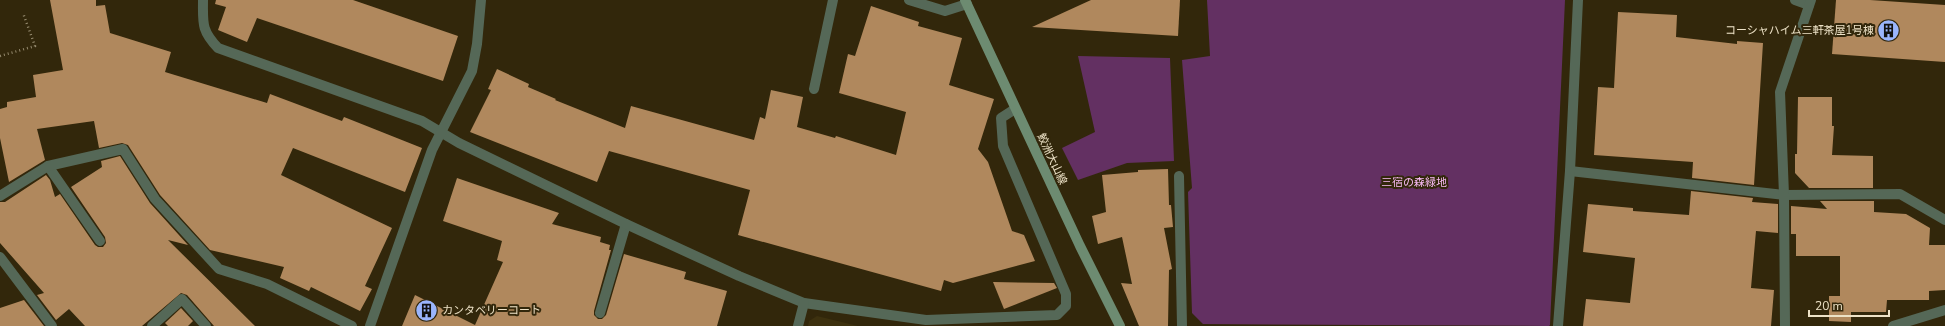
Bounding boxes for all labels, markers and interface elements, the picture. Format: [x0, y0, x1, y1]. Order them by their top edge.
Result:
building icon: コーシャハイム三軒茶屋1号棟 [1876, 17, 1902, 43]
place label: コーシャハイム三軒茶屋1号棟 [1725, 23, 1874, 38]
street label: 鮫洲大山線 [1034, 131, 1070, 187]
park label: 三宿の森緑地 [1381, 175, 1447, 190]
scale bar [1809, 292, 1889, 318]
building icon: カンタベリーコート [414, 297, 440, 323]
text: 20 m [1815, 298, 1843, 314]
place label: カンタベリーコート [442, 303, 541, 318]

